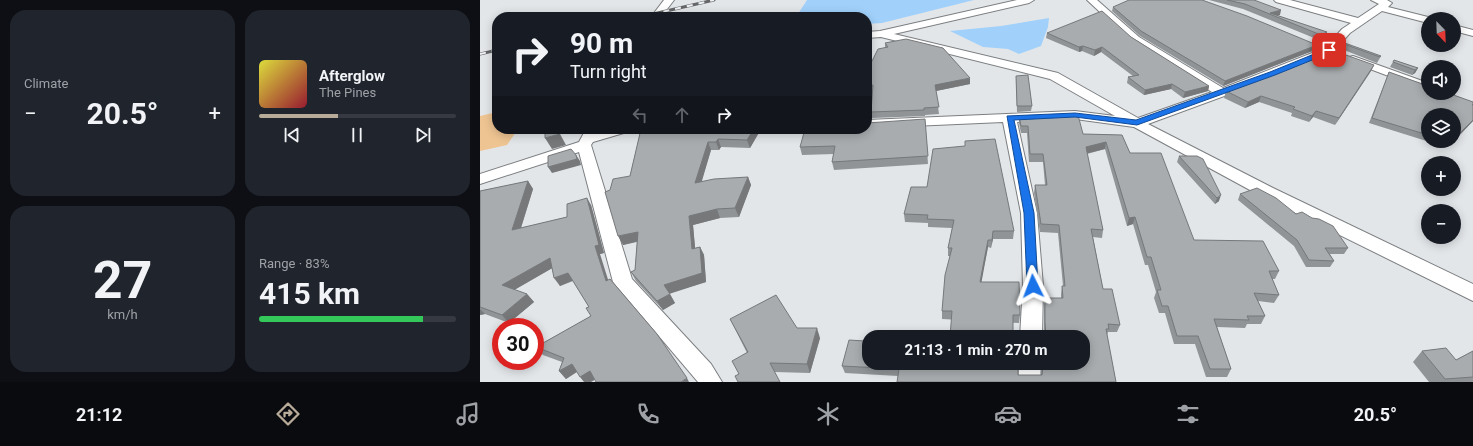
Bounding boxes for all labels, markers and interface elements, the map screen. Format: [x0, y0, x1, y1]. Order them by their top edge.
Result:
north arrow [1421, 12, 1461, 52]
map controls [1421, 12, 1461, 244]
text: 90 m [570, 27, 633, 60]
icon: right [504, 28, 556, 80]
pin [1312, 33, 1346, 67]
icon: arrive [1318, 39, 1340, 61]
button: sound [1421, 60, 1461, 100]
text: Turn right [570, 61, 647, 82]
text: Afterglow [319, 67, 385, 85]
text: Climate [24, 76, 68, 91]
text: The Pines [319, 85, 376, 100]
text: 20.5° [87, 96, 159, 131]
text: − [24, 101, 37, 126]
text: + [209, 101, 221, 126]
icon: left [629, 104, 651, 126]
icon: ahead [671, 104, 693, 126]
icon: right [713, 104, 735, 126]
button: layers [1421, 108, 1461, 148]
icon: previous [281, 124, 303, 146]
icon: pause [346, 124, 368, 146]
icon: next [412, 124, 434, 146]
button: + [1421, 156, 1461, 196]
button: − [1421, 204, 1461, 244]
text: 27 [93, 250, 152, 311]
text: Range · 83% [259, 256, 329, 271]
position arrow [1012, 265, 1054, 307]
text: 415 km [259, 276, 360, 311]
text: km/h [107, 307, 138, 322]
speed limit sign: 30 [492, 318, 544, 370]
text: 21:13 · 1 min · 270 m [905, 341, 1047, 359]
icon: directions [274, 400, 302, 428]
icon: music [454, 400, 482, 428]
icon: phone [634, 400, 662, 428]
icon: climate [814, 400, 842, 428]
icon: car [994, 400, 1022, 428]
icon: filters [1174, 400, 1202, 428]
text: 21:12 [76, 404, 122, 425]
text: 20.5° [1354, 404, 1397, 425]

